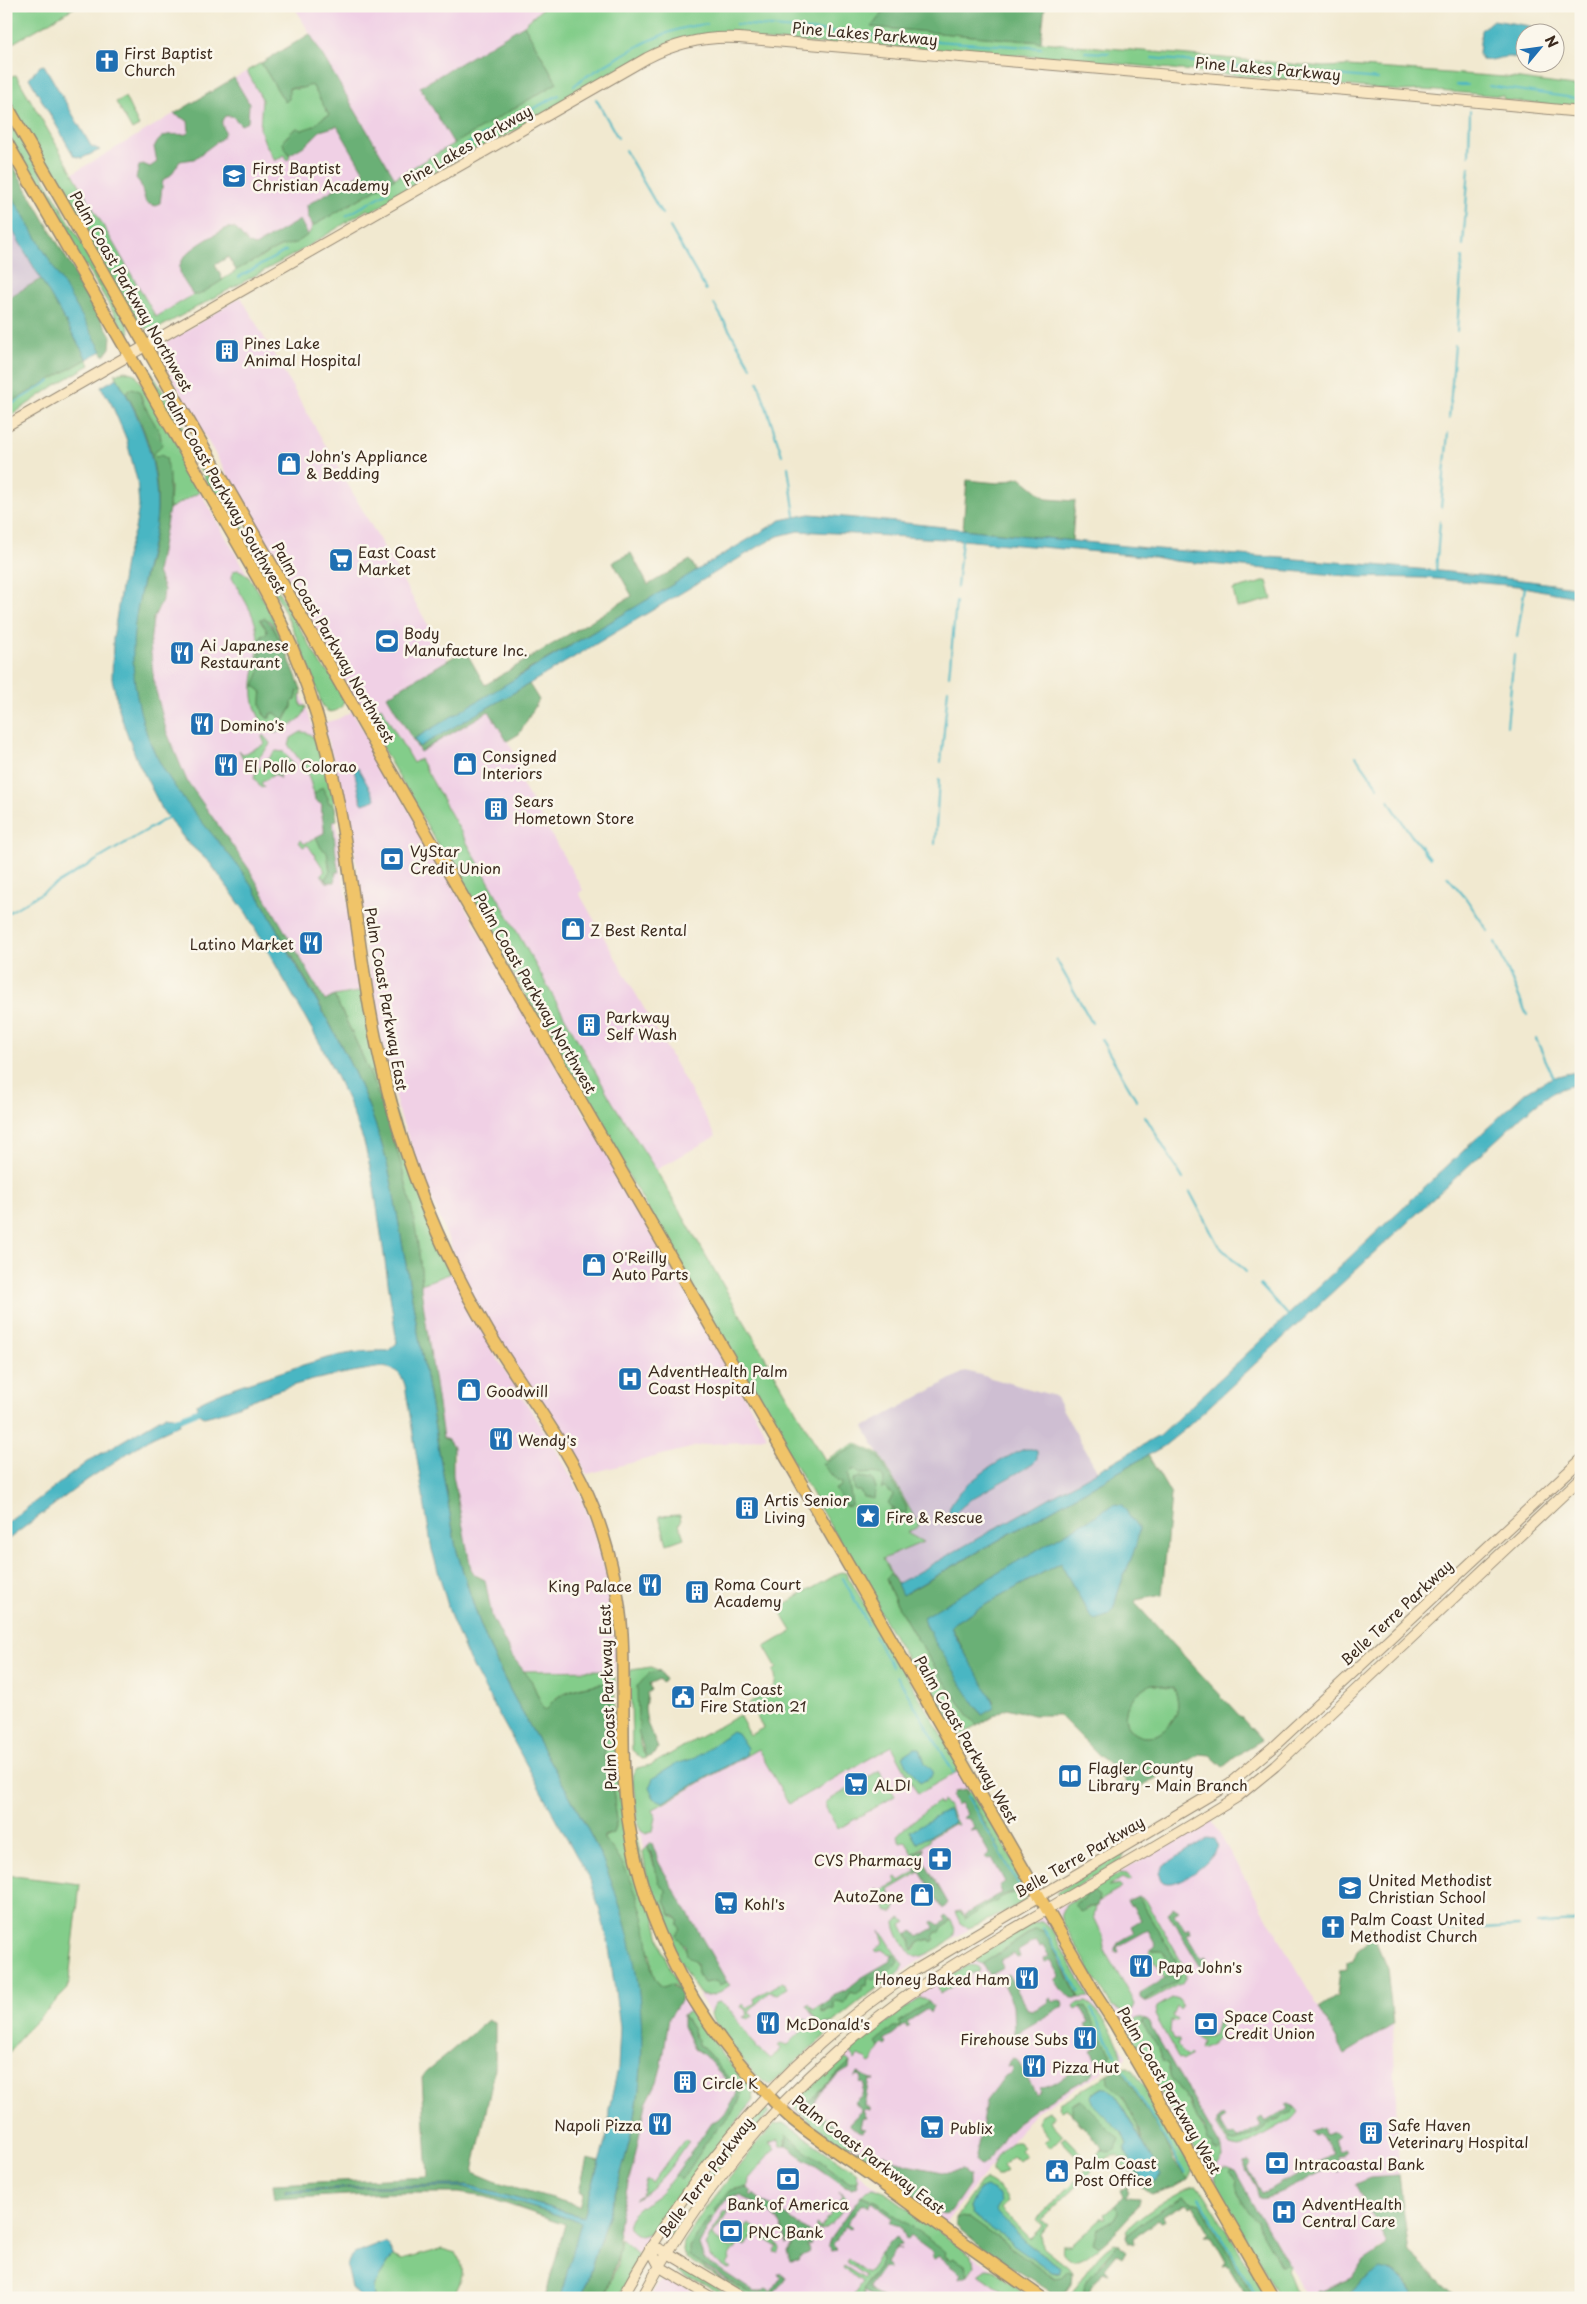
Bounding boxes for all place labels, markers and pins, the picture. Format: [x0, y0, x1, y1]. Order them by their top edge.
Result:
place label: First Baptist Church [124, 41, 213, 81]
church icon: First Baptist Church [94, 48, 120, 74]
place label: First Baptist Christian Academy [252, 156, 389, 196]
school or university icon: First Baptist Christian Academy [221, 163, 247, 189]
place label: Pines Lake Animal Hospital [244, 331, 361, 371]
building icon: Pines Lake Animal Hospital [214, 338, 240, 364]
place label: John's Appliance & Bedding [306, 444, 428, 484]
shop icon: John's Appliance & Bedding [276, 451, 302, 477]
place label: East Coast Market [358, 540, 436, 580]
supermarket icon: East Coast Market [328, 547, 354, 573]
place label: Body Manufacture Inc. [404, 621, 528, 661]
sports icon: Body Manufacture Inc. [374, 628, 400, 654]
place label: Ai Japanese Restaurant [200, 633, 288, 673]
restaurant icon: Ai Japanese Restaurant [169, 640, 195, 666]
restaurant icon: Domino's [189, 711, 215, 737]
place label: Domino's [220, 713, 285, 736]
place label: Consigned Interiors [482, 744, 557, 784]
shop icon: Consigned Interiors [452, 751, 478, 777]
restaurant icon: El Pollo Colorao [213, 752, 239, 778]
place label: El Pollo Colorao [244, 754, 357, 777]
place label: Sears Hometown Store [514, 789, 634, 829]
building icon: Sears Hometown Store [483, 796, 509, 822]
place label: VyStar Credit Union [410, 839, 501, 879]
bank icon: VyStar Credit Union [379, 846, 405, 872]
shop icon: Z Best Rental [560, 916, 586, 942]
place label: Z Best Rental [590, 918, 687, 941]
restaurant icon: Latino Market [298, 930, 324, 956]
place label: Latino Market [190, 932, 294, 955]
place label: Parkway Self Wash [606, 1005, 677, 1045]
building icon: Parkway Self Wash [576, 1012, 602, 1038]
place label: O'Reilly Auto Parts [612, 1245, 688, 1285]
shop icon: O'Reilly Auto Parts [581, 1252, 607, 1278]
place label: AdventHealth Palm Coast Hospital [648, 1359, 788, 1399]
hospital icon: AdventHealth Palm Coast Hospital [617, 1366, 643, 1392]
shop icon: Goodwill [456, 1377, 482, 1403]
place label: Goodwill [486, 1379, 548, 1402]
restaurant icon: Wendy's [488, 1426, 514, 1452]
place label: Wendy's [518, 1428, 577, 1451]
place label: Artis Senior Living [764, 1488, 850, 1528]
building icon: Artis Senior Living [734, 1495, 760, 1521]
place icon: Fire & Rescue [855, 1503, 881, 1529]
place label: Fire & Rescue [886, 1505, 983, 1528]
restaurant icon: King Palace [637, 1572, 663, 1598]
place label: Roma Court Academy [714, 1572, 801, 1612]
place label: King Palace [548, 1574, 632, 1597]
building icon: Roma Court Academy [684, 1579, 710, 1605]
place label: Palm Coast Fire Station 21 [700, 1677, 807, 1717]
public building icon: Palm Coast Fire Station 21 [670, 1684, 696, 1710]
place label: Flagler County Library - Main Branch [1088, 1756, 1248, 1796]
library icon: Flagler County Library - Main Branch [1057, 1763, 1083, 1789]
supermarket icon: ALDI [843, 1771, 869, 1797]
place label: ALDI [874, 1773, 911, 1796]
pharmacy icon: CVS Pharmacy [927, 1846, 953, 1872]
place label: CVS Pharmacy [814, 1848, 922, 1871]
place label: United Methodist Christian School [1368, 1868, 1492, 1908]
school or university icon: United Methodist Christian School [1337, 1875, 1363, 1901]
shop icon: AutoZone [909, 1882, 935, 1908]
place label: AutoZone [834, 1884, 904, 1907]
supermarket icon: Kohl's [713, 1890, 739, 1916]
place label: Kohl's [744, 1892, 785, 1915]
place label: Palm Coast United Methodist Church [1350, 1907, 1485, 1947]
church icon: Palm Coast United Methodist Church [1320, 1914, 1346, 1940]
restaurant icon: Papa John's [1128, 1953, 1154, 1979]
place label: Papa John's [1158, 1955, 1242, 1978]
restaurant icon: Honey Baked Ham [1014, 1965, 1040, 1991]
place label: Honey Baked Ham [875, 1967, 1010, 1990]
place label: Space Coast Credit Union [1224, 2004, 1315, 2044]
restaurant icon: McDonald's [755, 2010, 781, 2036]
bank icon: Space Coast Credit Union [1193, 2011, 1219, 2037]
place label: McDonald's [786, 2012, 870, 2035]
restaurant icon: Firehouse Subs [1072, 2025, 1098, 2051]
place label: Firehouse Subs [960, 2027, 1068, 2050]
restaurant icon: Pizza Hut [1021, 2053, 1047, 2079]
place label: Pizza Hut [1052, 2055, 1119, 2078]
building icon: Circle K [672, 2069, 698, 2095]
place label: Circle K [702, 2071, 758, 2094]
restaurant icon: Napoli Pizza [647, 2111, 673, 2137]
place label: Napoli Pizza [554, 2113, 643, 2136]
place label: Safe Haven Veterinary Hospital [1388, 2113, 1529, 2153]
supermarket icon: Publix [919, 2114, 945, 2140]
place label: Publix [950, 2116, 993, 2139]
building icon: Safe Haven Veterinary Hospital [1358, 2120, 1384, 2146]
bank icon: Intracoastal Bank [1264, 2150, 1290, 2176]
place label: Palm Coast Post Office [1074, 2151, 1156, 2191]
place label: Intracoastal Bank [1294, 2152, 1425, 2175]
public building icon: Palm Coast Post Office [1044, 2158, 1070, 2184]
bank icon: Bank of America [775, 2166, 801, 2192]
place label: Bank of America [727, 2192, 850, 2215]
place label: AdventHealth Central Care [1302, 2192, 1402, 2232]
hospital icon: AdventHealth Central Care [1271, 2199, 1297, 2225]
bank icon: PNC Bank [718, 2218, 744, 2244]
place label: PNC Bank [748, 2220, 823, 2243]

